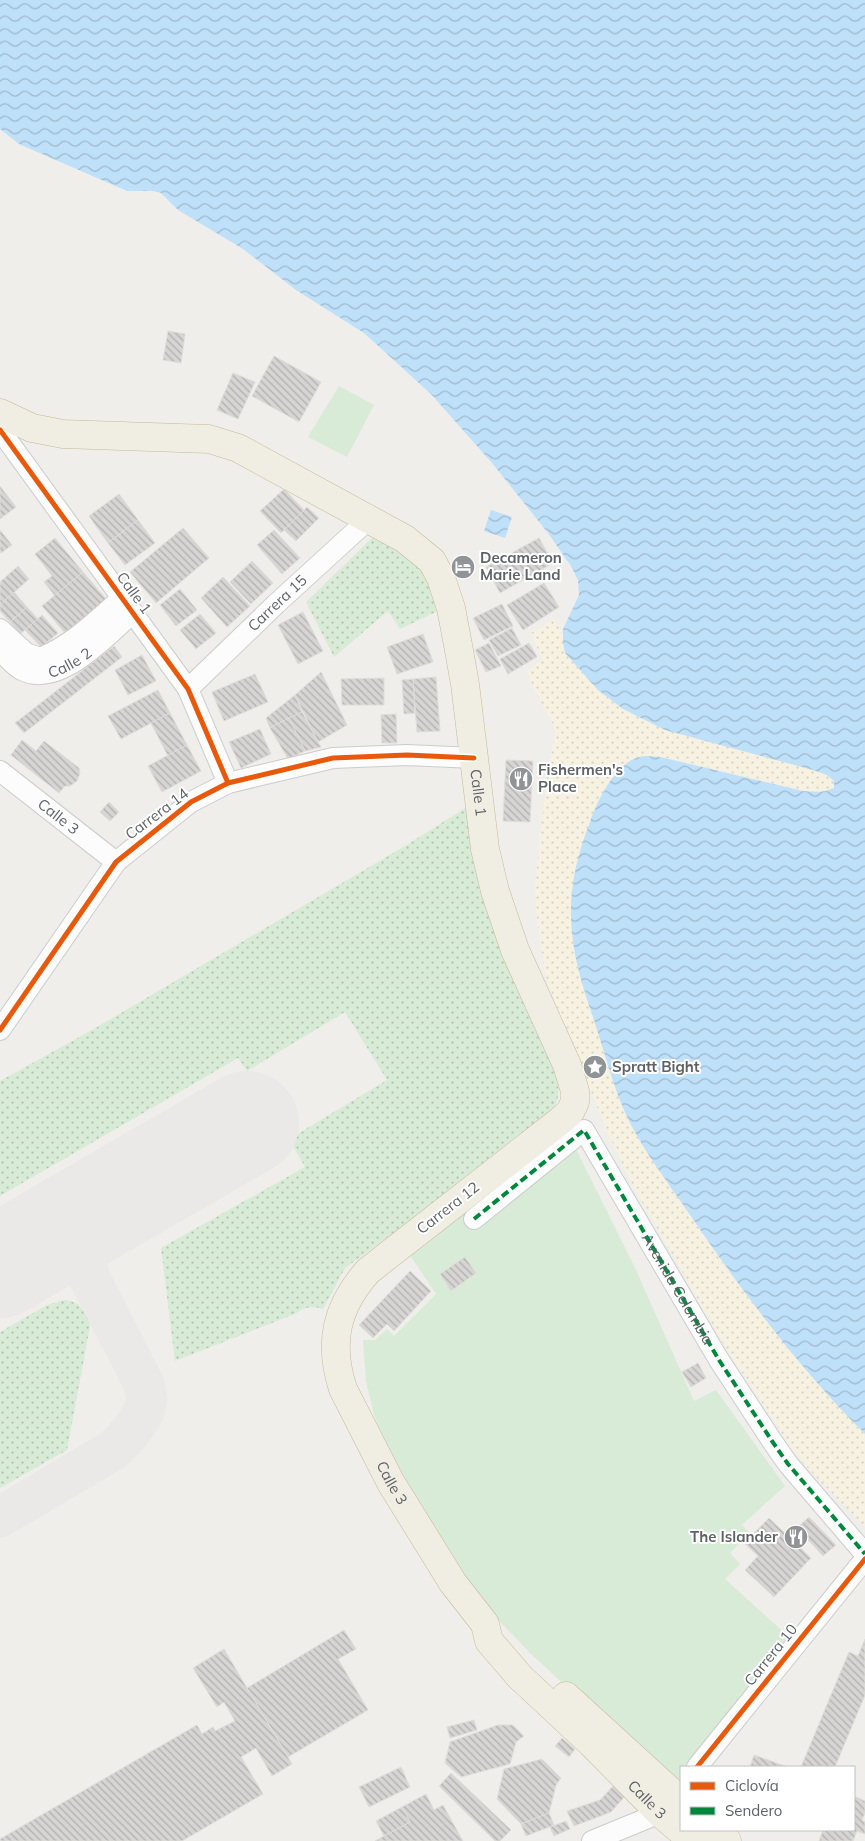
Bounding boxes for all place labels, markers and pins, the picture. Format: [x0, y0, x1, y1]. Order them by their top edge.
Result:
place label: Decameron Marie Land [480, 548, 562, 584]
hotel icon: Decameron Marie Land [450, 554, 476, 580]
place label: Fishermen's Place [538, 760, 623, 796]
restaurant icon: Fishermen's Place [508, 766, 534, 792]
place icon: Spratt Bight [582, 1054, 608, 1080]
place label: Spratt Bight [612, 1057, 700, 1076]
restaurant icon: The Islander [783, 1524, 809, 1550]
place label: The Islander [690, 1527, 778, 1546]

